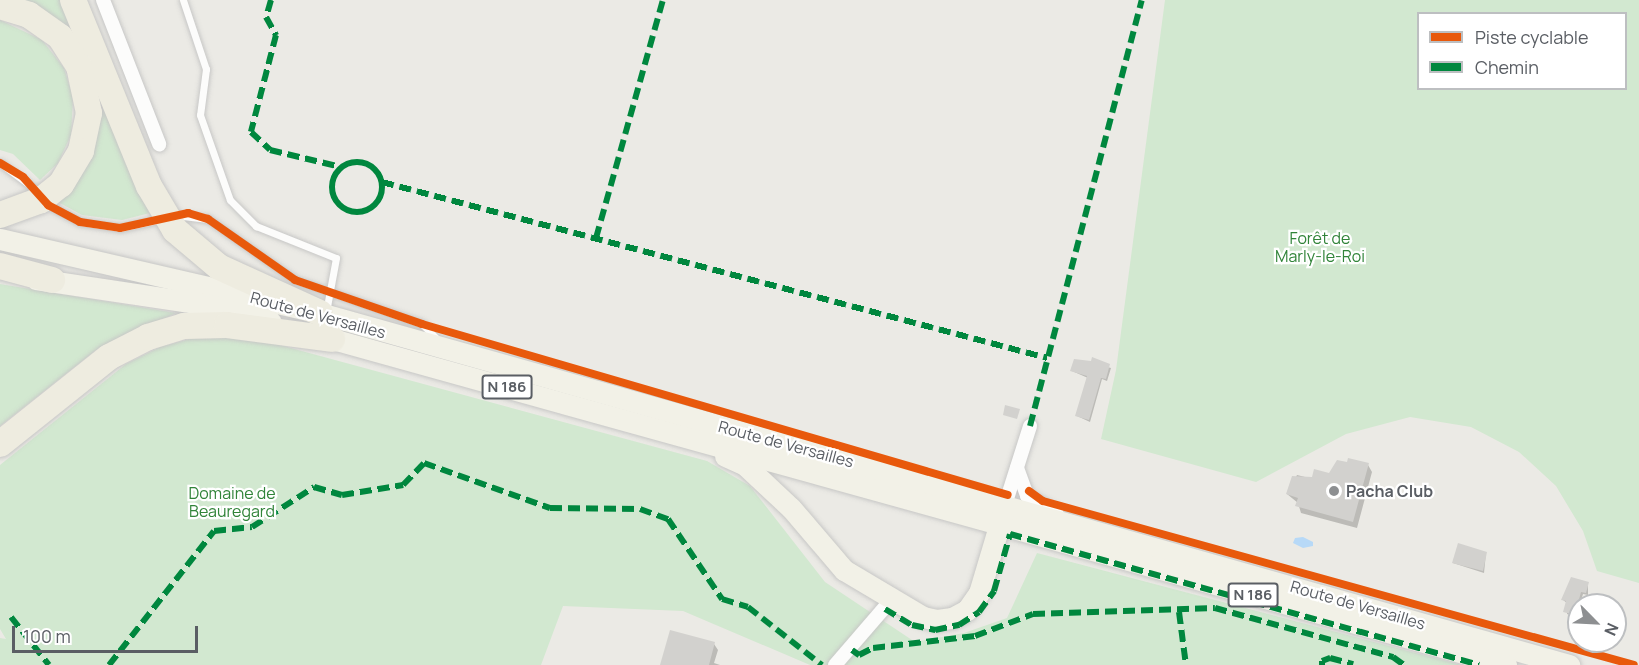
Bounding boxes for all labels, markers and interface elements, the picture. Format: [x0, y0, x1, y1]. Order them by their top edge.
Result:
legend [1417, 12, 1627, 90]
text: Piste cyclable [1475, 25, 1589, 49]
text: Chemin [1475, 55, 1539, 79]
park label: Forêt de Marly-le-Roi [1275, 228, 1365, 266]
street label: Route de Versailles [248, 288, 388, 342]
road number: N 186 [482, 375, 532, 399]
street label: Route de Versailles [716, 417, 856, 471]
place label: Pacha Club [1346, 481, 1433, 501]
park label: Domaine de Beauregard [188, 483, 276, 521]
marker: Pacha Club [1327, 484, 1341, 498]
street label: Route de Versailles [1288, 577, 1428, 633]
road number: N 186 [1228, 583, 1278, 607]
north arrow [1567, 593, 1627, 653]
scale bar [15, 614, 201, 652]
text: N [1599, 620, 1624, 639]
text: 100 m [23, 624, 71, 648]

